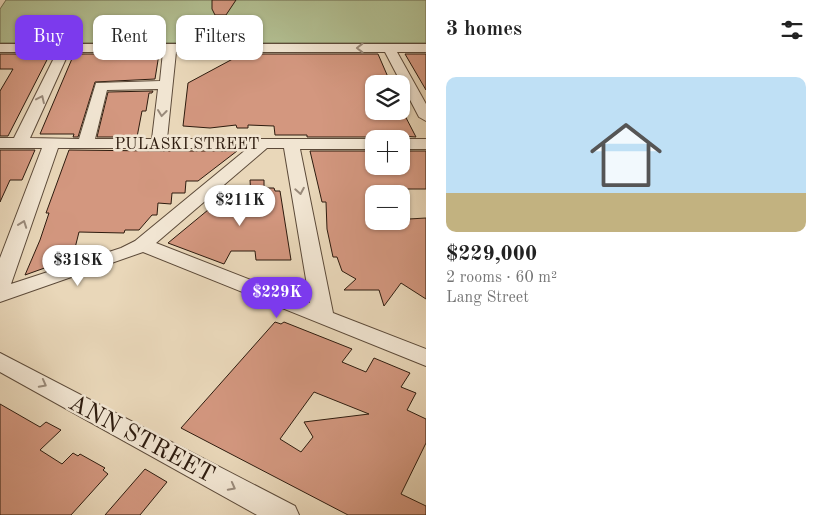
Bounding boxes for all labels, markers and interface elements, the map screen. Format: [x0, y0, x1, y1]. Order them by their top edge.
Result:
chip: Buy [15, 15, 83, 60]
chip: Rent [93, 15, 166, 60]
chip: Filters [176, 15, 263, 60]
icon: filters [778, 16, 806, 44]
text: 3 homes [446, 19, 522, 40]
one-way arrow [356, 43, 364, 53]
map controls [365, 75, 410, 230]
button: layers [365, 75, 410, 120]
one-way arrow [34, 95, 45, 104]
one-way arrow [157, 109, 168, 117]
icon: home [581, 110, 671, 200]
button: + [365, 130, 410, 175]
street label: PULASKI STREET [114, 137, 260, 153]
pin: $211K [205, 184, 275, 227]
button: − [365, 185, 410, 230]
one-way arrow [294, 187, 304, 196]
text: $211K [215, 193, 265, 209]
one-way arrow [17, 220, 27, 228]
pin: $318K [43, 244, 113, 287]
text: $229,000 [446, 244, 537, 265]
text: $318K [53, 253, 103, 269]
text: 2 rooms · 60 m² [446, 270, 557, 286]
pin: $229K [242, 276, 312, 319]
text: $229K [252, 285, 302, 301]
text: Lang Street [446, 290, 529, 306]
one-way arrow [38, 378, 47, 388]
street label: ANN STREET [64, 391, 218, 488]
one-way arrow [227, 480, 236, 490]

